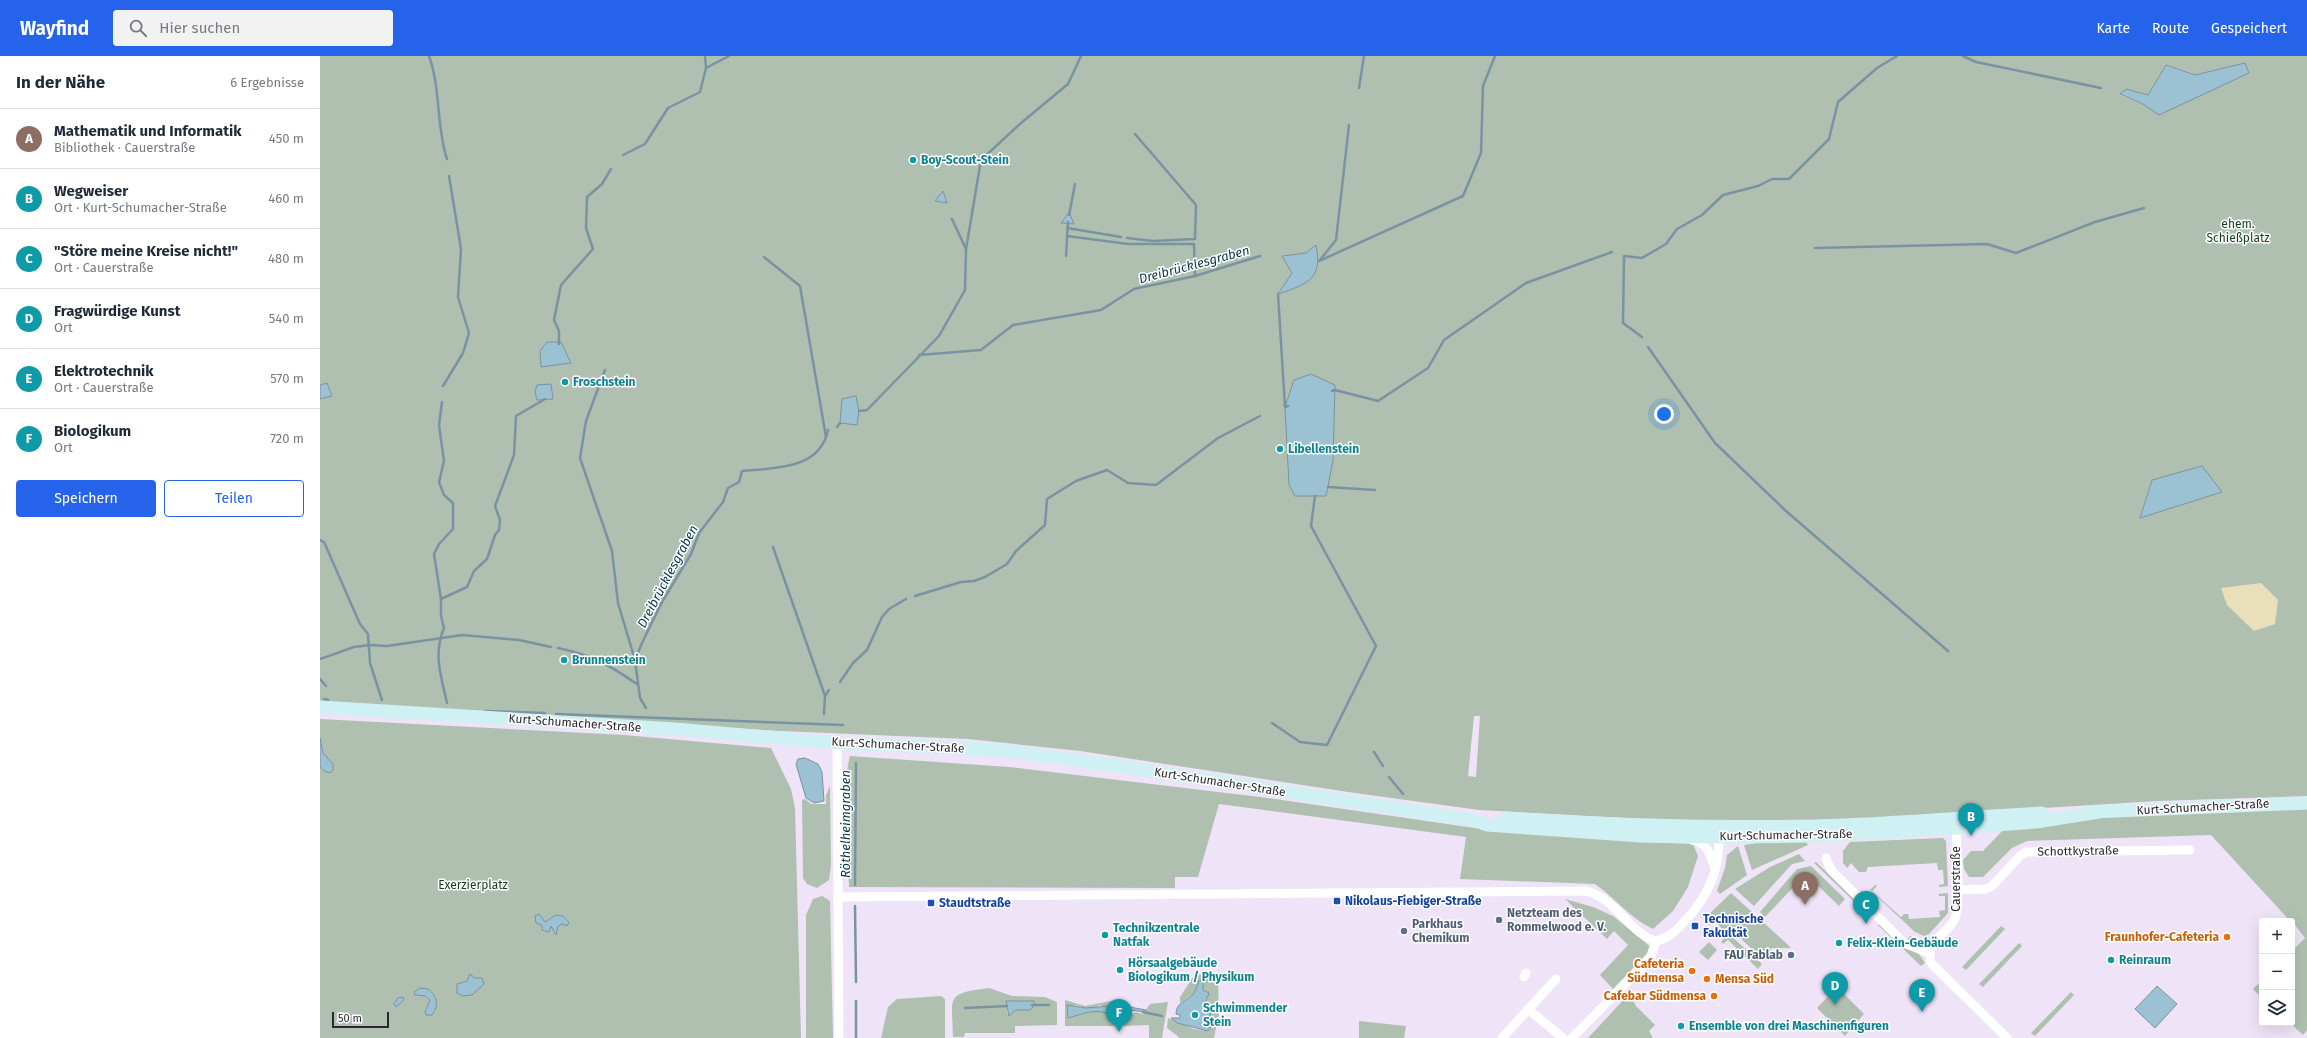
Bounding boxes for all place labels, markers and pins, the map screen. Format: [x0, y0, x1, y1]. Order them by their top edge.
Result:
place label: Boy-Scout-Stein [921, 153, 1009, 167]
marker: Boy-Scout-Stein [908, 155, 918, 165]
place label: Froschstein [573, 375, 636, 389]
marker: Froschstein [560, 377, 570, 387]
place label: Libellenstein [1288, 442, 1359, 456]
marker: Libellenstein [1275, 444, 1285, 454]
place label: Brunnenstein [572, 653, 646, 667]
marker: Brunnenstein [559, 655, 569, 665]
pin: B [1958, 803, 1984, 836]
pin: A [1792, 872, 1818, 905]
pin: C [1853, 891, 1879, 924]
place label: Nikolaus-Fiebiger-Straße [1345, 894, 1482, 908]
place label: Staudtstraße [939, 896, 1011, 910]
marker: Nikolaus-Fiebiger-Straße [1332, 896, 1342, 906]
marker: Staudtstraße [926, 898, 936, 908]
place label: Netzteam des Rommelwood e. V. [1507, 906, 1606, 934]
place label: Technische Fakultät [1703, 912, 1764, 940]
marker: Netzteam des Rommelwood e. V. [1494, 915, 1504, 925]
place label: Parkhaus Chemikum [1412, 917, 1469, 945]
place label: Technikzentrale Natfak [1113, 921, 1200, 949]
marker: Technische Fakultät [1690, 921, 1700, 931]
marker: Parkhaus Chemikum [1399, 926, 1409, 936]
marker: Technikzentrale Natfak [1100, 930, 1110, 940]
place label: Fraunhofer-Cafeteria [2105, 930, 2219, 944]
marker: Fraunhofer-Cafeteria [2222, 932, 2232, 942]
place label: Felix-Klein-Gebäude [1847, 936, 1959, 950]
marker: Felix-Klein-Gebäude [1834, 938, 1844, 948]
place label: FAU Fablab [1724, 948, 1783, 962]
marker: FAU Fablab [1786, 950, 1796, 960]
place label: Reinraum [2119, 953, 2171, 967]
marker: Reinraum [2106, 955, 2116, 965]
place label: Hörsaalgebäude Biologikum / Physikum [1128, 956, 1254, 984]
place label: Cafeteria Südmensa [1627, 957, 1684, 985]
marker: Hörsaalgebäude Biologikum / Physikum [1115, 965, 1125, 975]
marker: Cafeteria Südmensa [1687, 966, 1697, 976]
place label: Mensa Süd [1715, 972, 1774, 986]
pin: D [1822, 972, 1848, 1005]
marker: Mensa Süd [1702, 974, 1712, 984]
pin: E [1909, 979, 1935, 1012]
place label: Cafebar Südmensa [1604, 989, 1706, 1003]
marker: Cafebar Südmensa [1709, 991, 1719, 1001]
pin: F [1106, 999, 1132, 1032]
place label: Schwimmender Stein [1203, 1001, 1288, 1029]
marker: Schwimmender Stein [1190, 1010, 1200, 1020]
place label: Ensemble von drei Maschinenfiguren [1689, 1019, 1889, 1033]
marker: Ensemble von drei Maschinenfiguren [1676, 1021, 1686, 1031]

